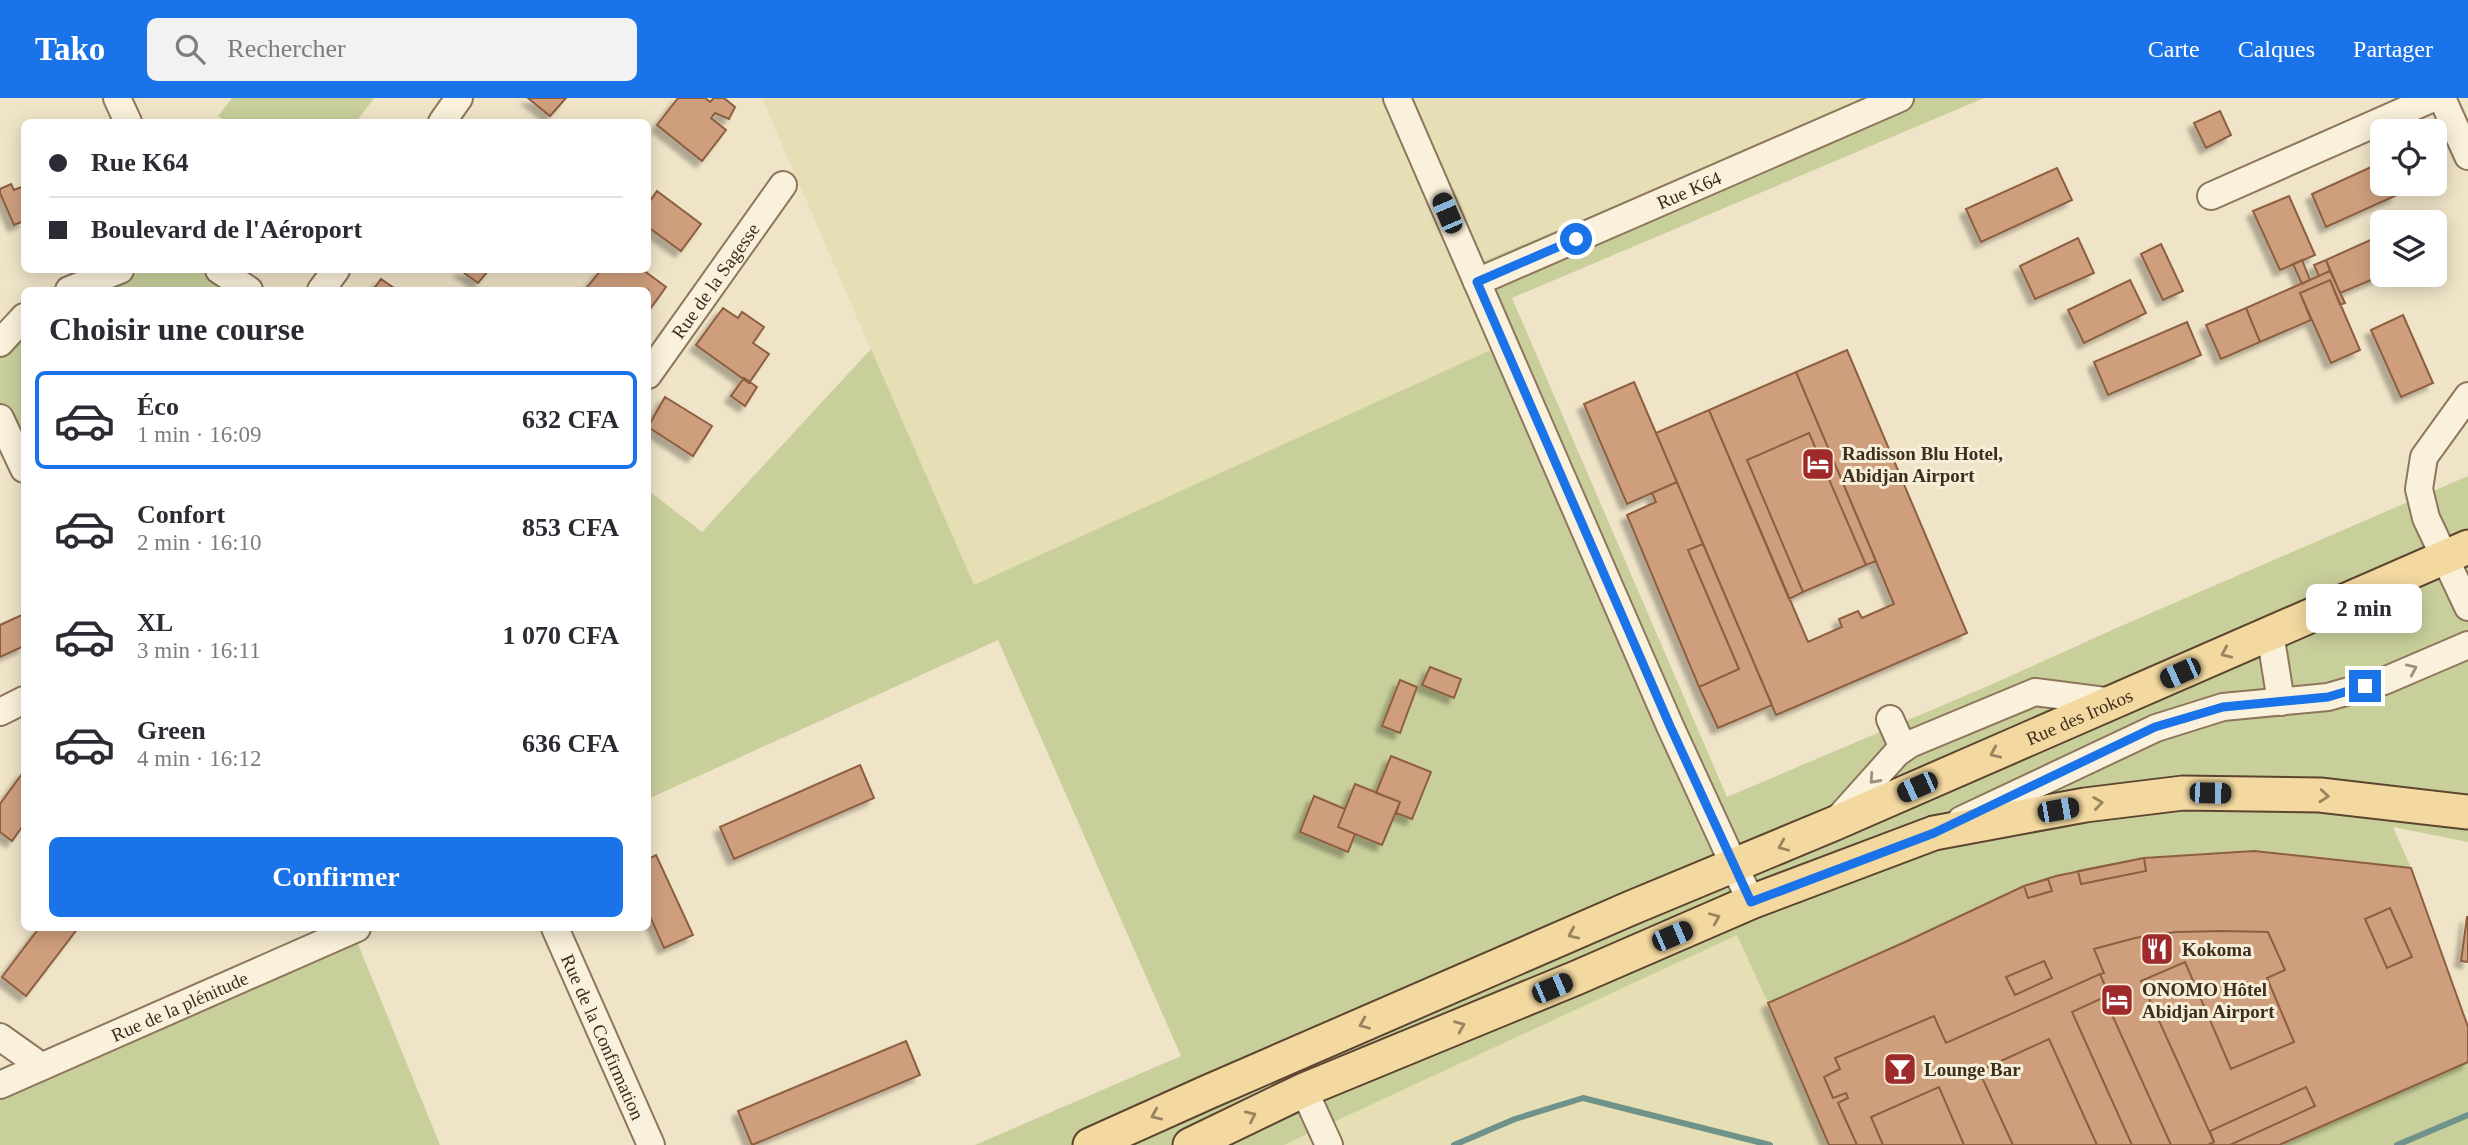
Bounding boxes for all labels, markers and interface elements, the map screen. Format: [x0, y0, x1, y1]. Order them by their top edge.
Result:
search box [147, 18, 637, 81]
icon: search [171, 30, 209, 68]
text: Tako [35, 31, 105, 67]
text: Rechercher [227, 34, 346, 63]
text: Carte [2148, 36, 2200, 62]
text: Calques [2238, 36, 2315, 62]
text: Partager [2353, 36, 2433, 62]
map controls [2370, 119, 2447, 287]
button: locate [2370, 119, 2447, 196]
text: Rue K64 [91, 148, 189, 177]
street label: Rue K64 [1653, 166, 1725, 213]
car [1430, 190, 1465, 236]
button: layers [2370, 210, 2447, 287]
text: Boulevard de l'Aéroport [91, 215, 362, 244]
street label: Rue de la Sagesse [667, 219, 763, 342]
route start [1560, 223, 1592, 255]
text: Choisir une course [49, 311, 304, 347]
icon: car [53, 389, 116, 452]
text: Éco [137, 392, 179, 421]
text: 632 CFA [522, 405, 619, 434]
text: 1 min · 16:09 [137, 422, 262, 447]
place label: Radisson Blu Hotel, Abidjan Airport [1842, 443, 2003, 486]
hotel icon: Radisson Blu Hotel, Abidjan Airport [1799, 445, 1837, 483]
icon: car [53, 497, 116, 560]
text: Confort [137, 500, 225, 529]
text: 853 CFA [522, 513, 619, 542]
text: 2 min · 16:10 [137, 530, 262, 555]
callout: 2 min [2307, 584, 2423, 634]
text: 2 min [2336, 596, 2392, 621]
icon: car [53, 605, 116, 668]
text: XL [137, 608, 173, 637]
text: 1 070 CFA [502, 621, 619, 650]
text: 3 min · 16:11 [137, 638, 261, 663]
one-way arrow [2221, 645, 2233, 659]
car [2157, 655, 2204, 691]
one-way arrow [2405, 664, 2417, 678]
route end [2349, 670, 2381, 702]
street label: Rue des Irokos [2023, 684, 2136, 749]
icon: car [53, 713, 116, 776]
text: Green [137, 716, 206, 745]
text: 636 CFA [522, 729, 619, 758]
one-way arrow [1989, 745, 2002, 759]
text: 4 min · 16:12 [137, 746, 262, 771]
car [1894, 769, 1941, 805]
one-way arrow [1870, 770, 1883, 783]
car [2189, 782, 2232, 804]
one-way arrow [2319, 788, 2330, 803]
car [2036, 796, 2081, 824]
one-way arrow [2092, 796, 2104, 811]
button: Confirmer [49, 837, 623, 917]
one-way arrow [1778, 838, 1790, 852]
one-way arrow [1708, 912, 1720, 926]
car [1649, 918, 1696, 954]
one-way arrow [1568, 926, 1581, 940]
restaurant icon: Kokoma [2138, 930, 2176, 968]
place label: Kokoma [2182, 939, 2252, 960]
street label: Rue de la Confirmation [557, 951, 649, 1123]
street label: Rue de la plénitude [108, 967, 251, 1045]
car [1529, 970, 1576, 1006]
place label: ONOMO Hôtel Abidjan Airport [2142, 979, 2275, 1022]
hotel icon: ONOMO Hôtel Abidjan Airport [2098, 981, 2136, 1019]
one-way arrow [1359, 1016, 1372, 1030]
one-way arrow [1453, 1020, 1466, 1034]
bar icon: Lounge Bar [1881, 1050, 1919, 1088]
place label: Lounge Bar [1924, 1059, 2021, 1080]
one-way arrow [1151, 1107, 1163, 1121]
one-way arrow [1244, 1110, 1256, 1124]

